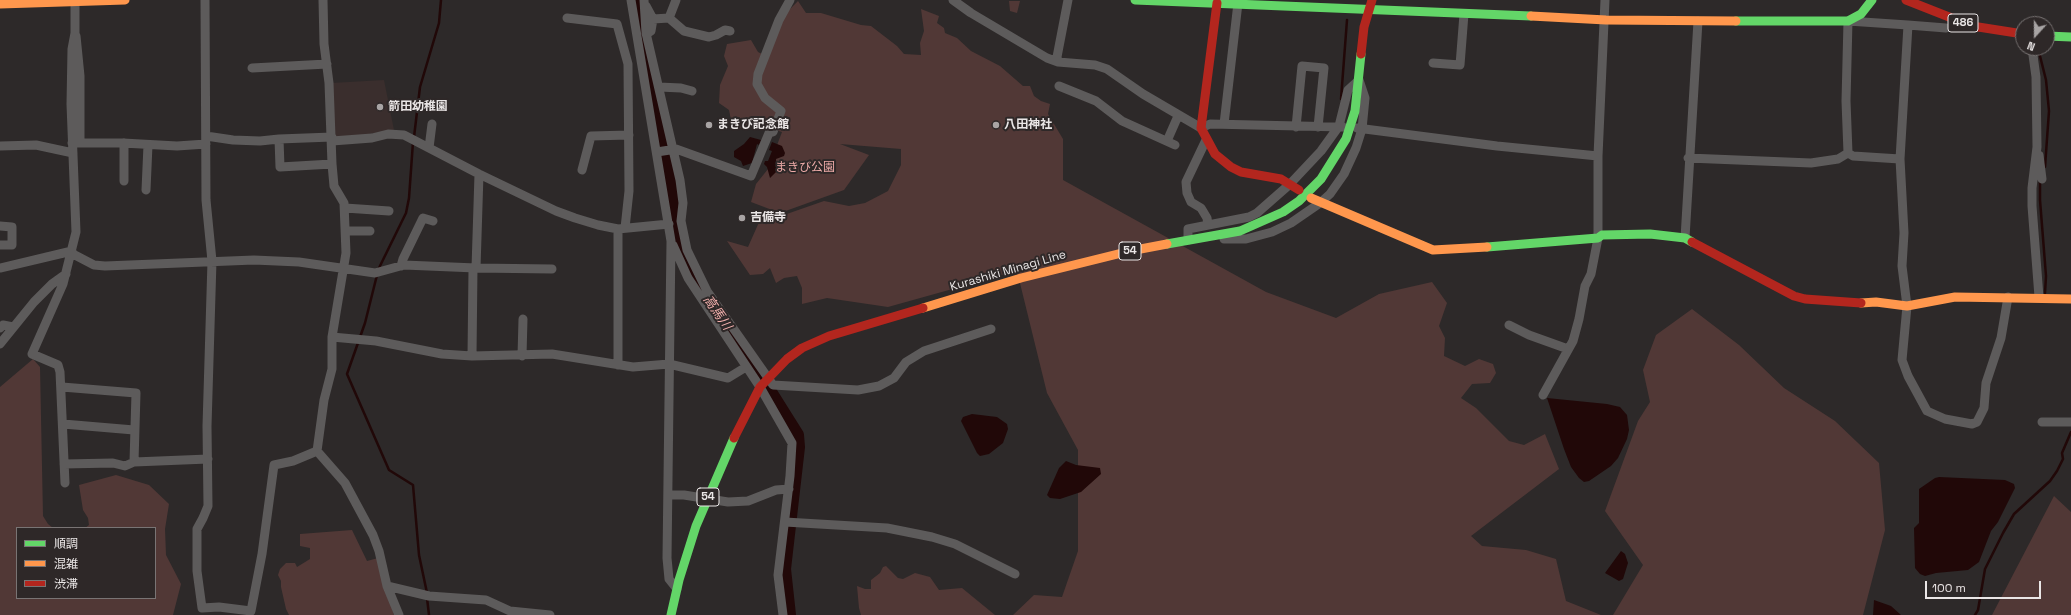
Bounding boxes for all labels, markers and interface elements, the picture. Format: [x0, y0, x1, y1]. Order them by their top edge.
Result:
road number: 486 [1948, 14, 1978, 32]
north arrow [2015, 16, 2055, 56]
text: N [2025, 38, 2037, 54]
place label: 箭田幼稚園 [388, 100, 448, 114]
marker: 箭田幼稚園 [375, 102, 385, 112]
place label: まきび記念館 [717, 118, 789, 132]
place label: 八田神社 [1004, 118, 1052, 132]
marker: まきび記念館 [704, 120, 714, 130]
marker: 八田神社 [991, 120, 1001, 130]
park label: まきび公園 [775, 161, 835, 175]
place label: 吉備寺 [750, 211, 786, 225]
marker: 吉備寺 [737, 213, 747, 223]
road number: 54 [1119, 242, 1141, 260]
street label: Kurashiki Minagi Line [948, 248, 1068, 294]
water label: 高馬川 [699, 293, 735, 333]
road number: 54 [697, 488, 719, 506]
legend [16, 527, 156, 599]
text: 順調 [54, 536, 78, 552]
text: 混雑 [54, 556, 78, 572]
scale bar [1927, 573, 2043, 599]
text: 渋滞 [54, 576, 78, 592]
text: 100 m [1932, 580, 1966, 596]

